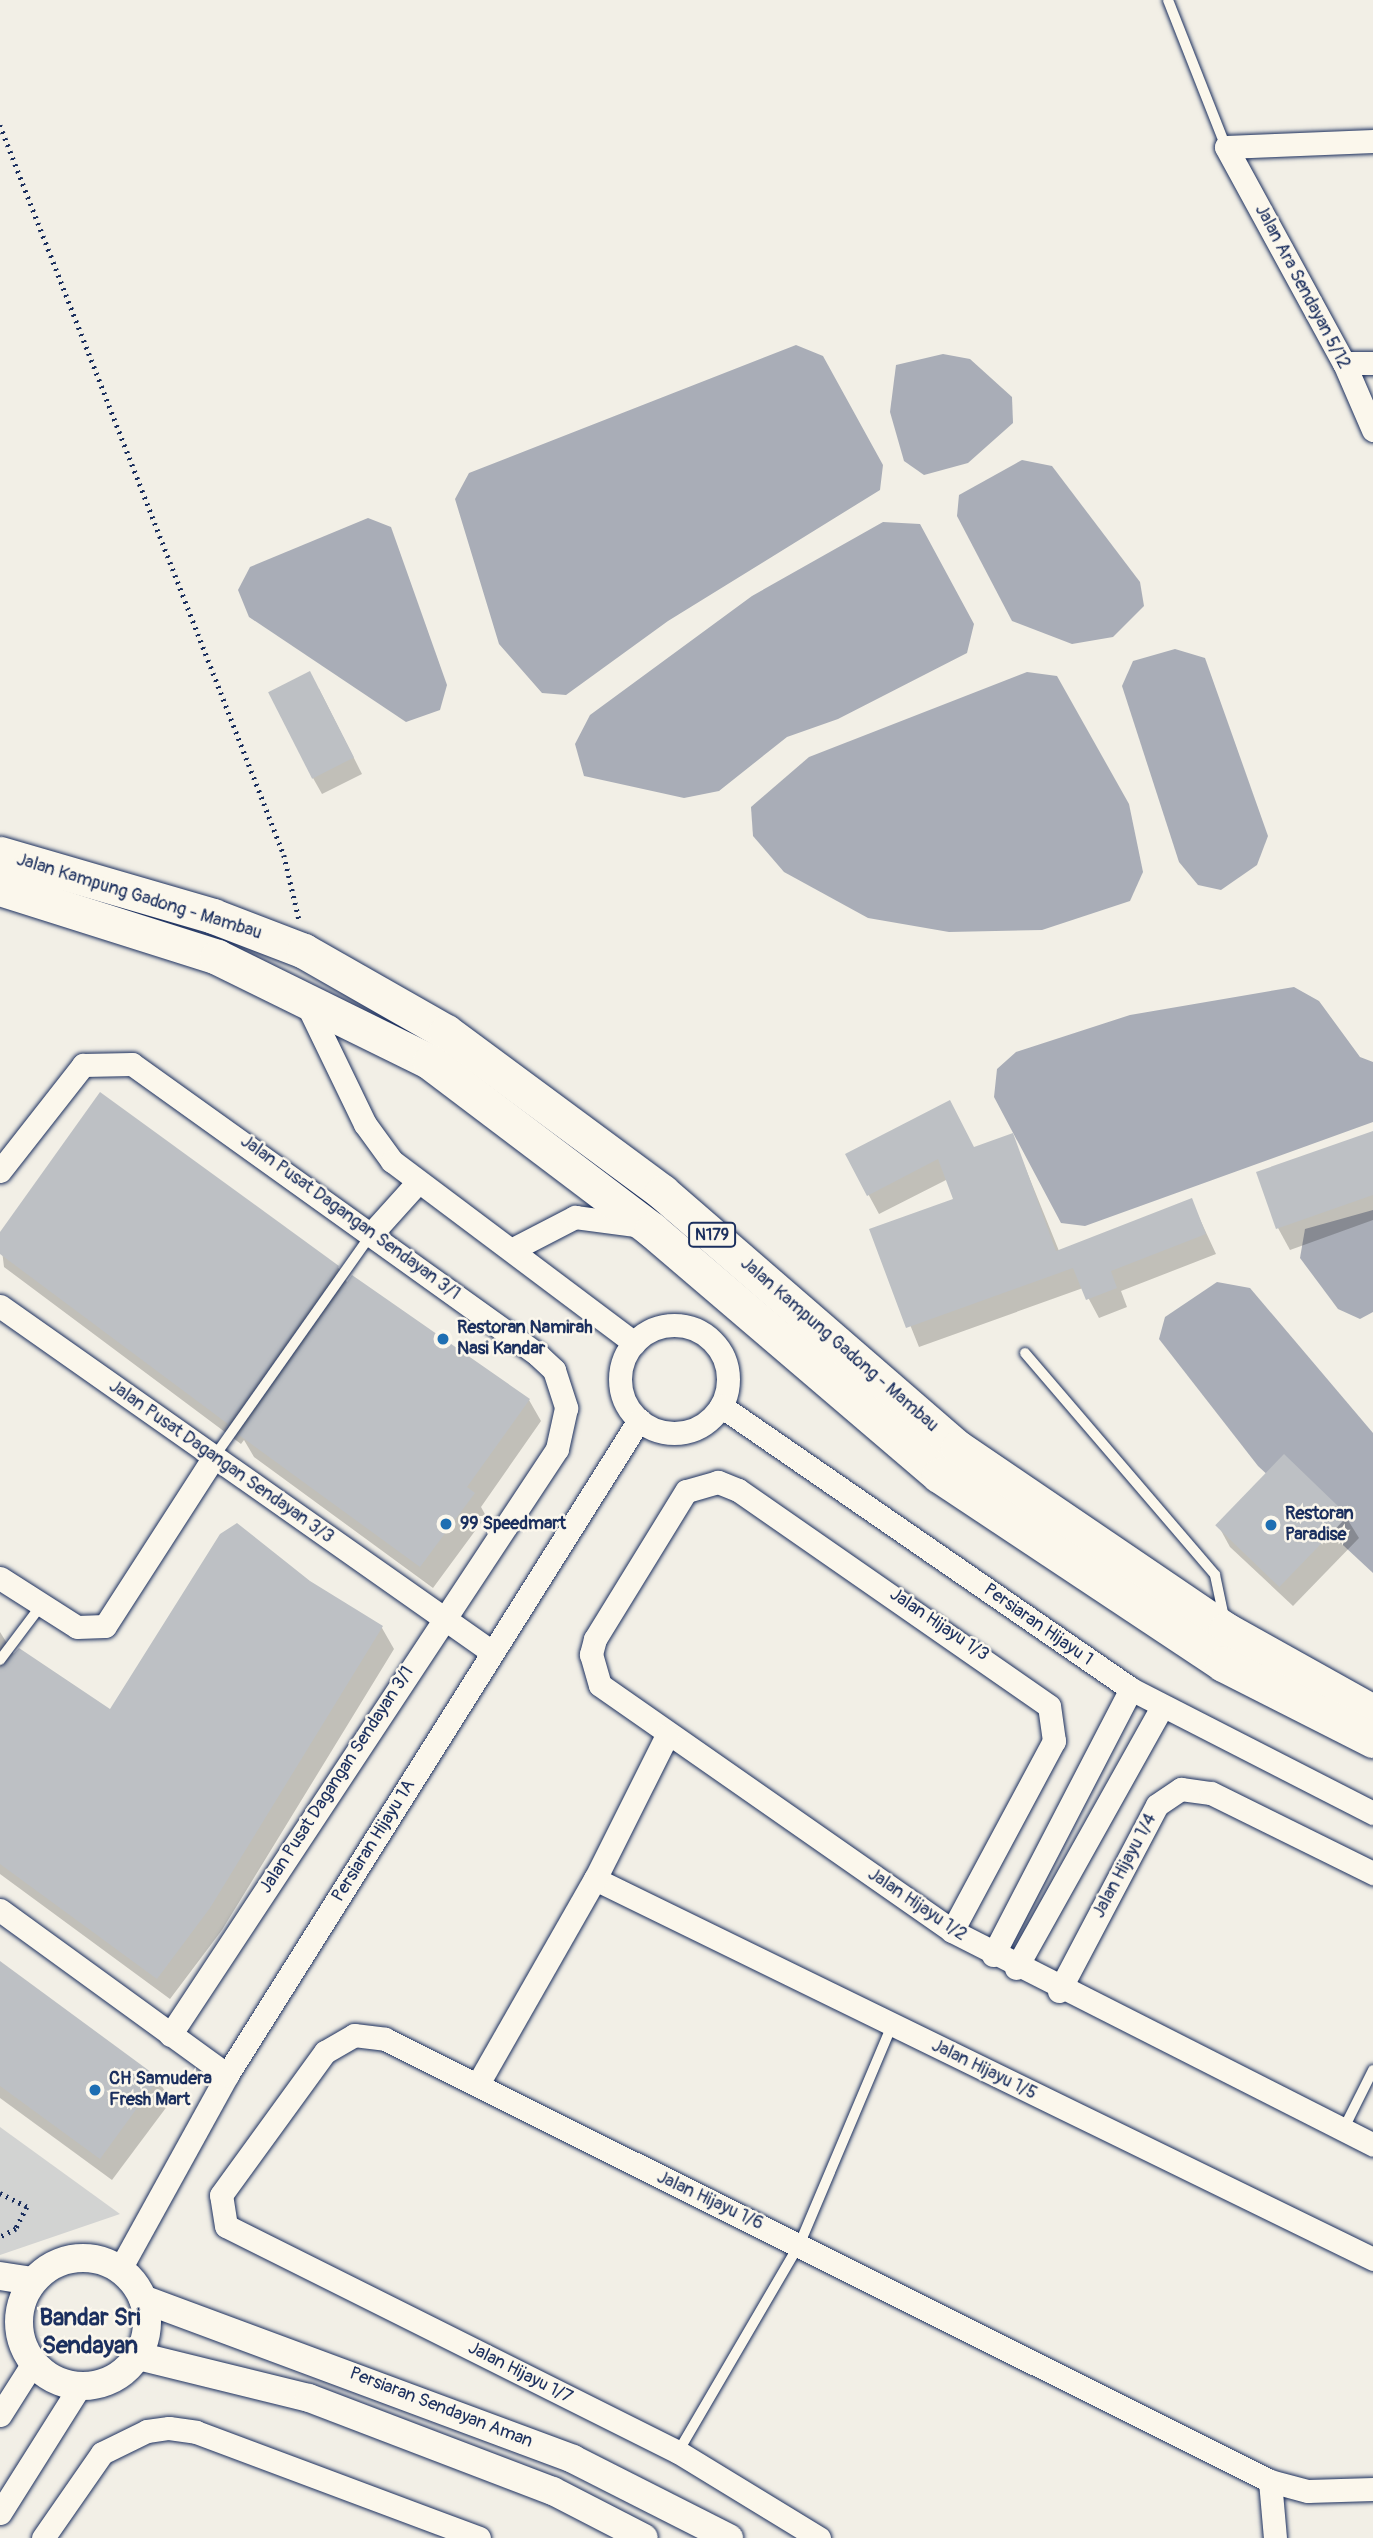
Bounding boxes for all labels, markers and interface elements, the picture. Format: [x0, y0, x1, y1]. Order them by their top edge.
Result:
street label: Jalan Ara Sendayan 5/12 [1250, 201, 1354, 373]
street label: Jalan Kampung Gadong - Mambau [14, 849, 264, 945]
street label: Jalan Pusat Dagangan Sendayan 3/1 [236, 1131, 464, 1305]
road number: N179 [688, 1222, 736, 1247]
street label: Jalan Kampung Gadong - Mambau [736, 1253, 942, 1437]
place label: Restoran Namirah Nasi Kandar [457, 1318, 593, 1360]
marker: Restoran Namirah Nasi Kandar [435, 1331, 451, 1347]
street label: Jalan Pusat Dagangan Sendayan 3/3 [104, 1376, 338, 1548]
place label: Restoran Paradise [1285, 1504, 1354, 1546]
place label: 99 Speedmart [460, 1513, 566, 1535]
marker: 99 Speedmart [438, 1516, 454, 1532]
marker: Restoran Paradise [1263, 1517, 1279, 1533]
street label: Persiaran Hijayu 1 [979, 1579, 1097, 1671]
street label: Jalan Hijayu 1/3 [885, 1584, 993, 1666]
street label: Jalan Pusat Dagangan Sendayan 3/1 [255, 1662, 419, 1898]
street label: Persiaran Hijayu 1A [328, 1776, 420, 1906]
street label: Jalan Hijayu 1/4 [1088, 1810, 1162, 1922]
street label: Jalan Hijayu 1/2 [863, 1864, 971, 1946]
street label: Jalan Hijayu 1/5 [928, 2035, 1040, 2105]
place label: CH Samudera Fresh Mart [109, 2069, 212, 2112]
marker: CH Samudera Fresh Mart [87, 2082, 103, 2098]
street label: Jalan Hijayu 1/6 [653, 2167, 767, 2235]
district label: Bandar Sri Sendayan [39, 2304, 141, 2360]
street label: Jalan Hijayu 1/7 [464, 2337, 576, 2409]
street label: Persiaran Sendayan Aman [346, 2363, 536, 2453]

